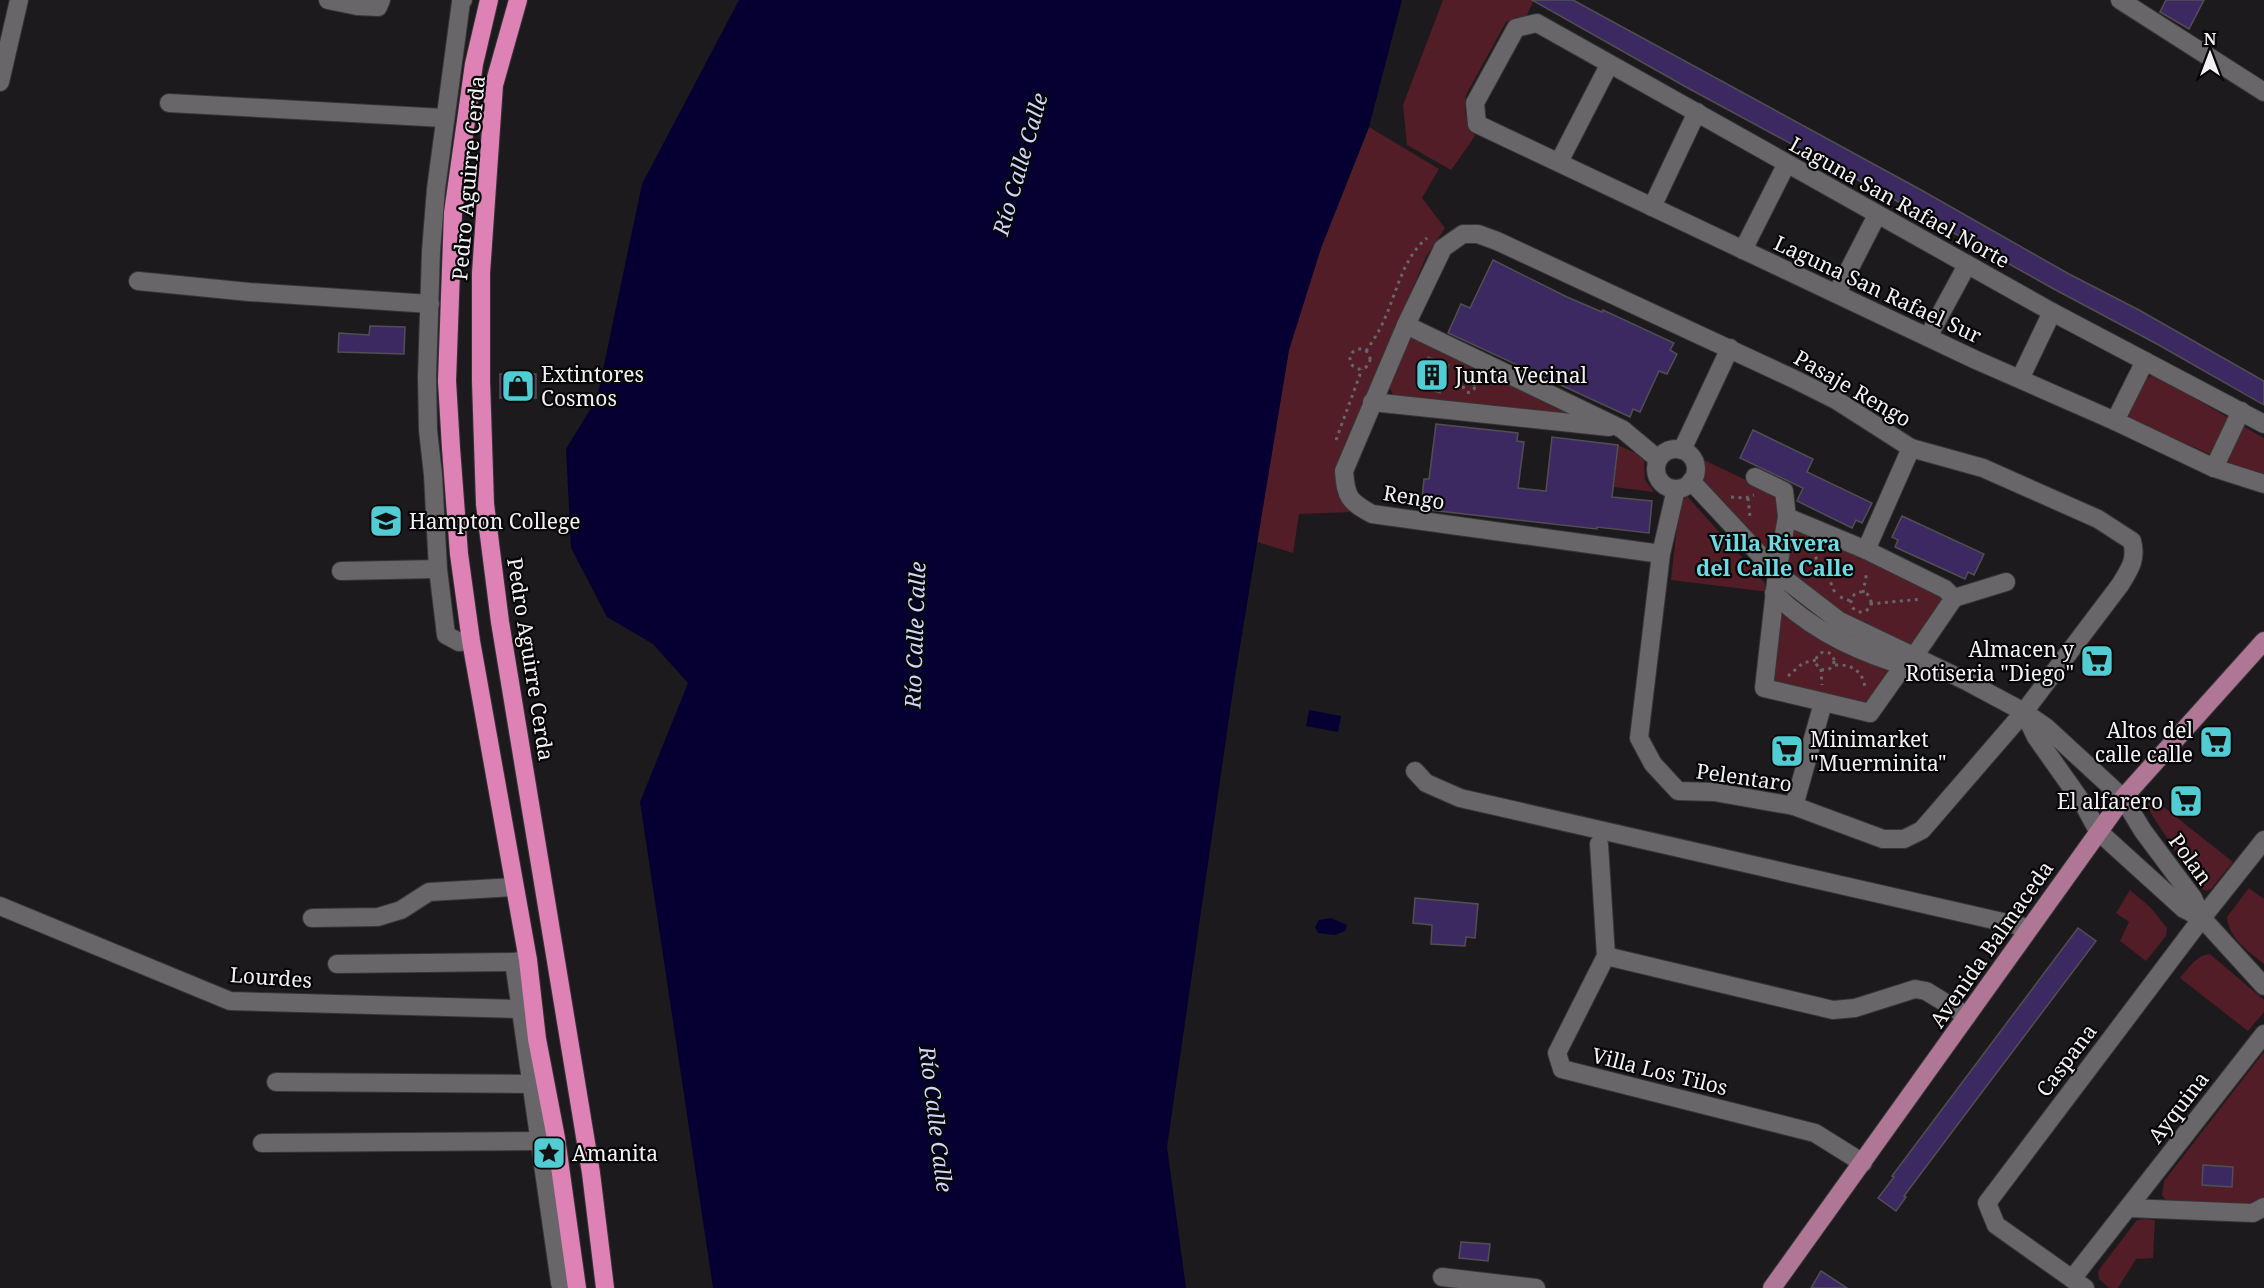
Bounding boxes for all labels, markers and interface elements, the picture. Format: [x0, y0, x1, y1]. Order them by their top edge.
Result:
north arrow [2180, 24, 2240, 84]
text: N [2204, 28, 2217, 50]
street label: Pedro Aguirre Cerda [445, 75, 491, 281]
water label: Río Calle Calle [984, 89, 1054, 240]
street label: Laguna San Rafael Norte [1785, 130, 2015, 274]
street label: Laguna San Rafael Sur [1770, 229, 1986, 349]
street label: Pasaje Rengo [1789, 343, 1917, 433]
building icon: Junta Vecinal [1414, 357, 1450, 393]
place label: Extintores Cosmos [541, 360, 644, 412]
place label: Junta Vecinal [1454, 361, 1588, 389]
shop icon: Extintores Cosmos [500, 368, 536, 404]
street label: Rengo [1381, 478, 1447, 516]
school or university icon: Hampton College [368, 503, 404, 539]
place label: Hampton College [409, 507, 581, 535]
district label: Villa Rivera del Calle Calle [1696, 527, 1854, 582]
street label: Pedro Aguirre Cerda [501, 555, 561, 763]
water label: Río Calle Calle [896, 561, 932, 710]
place label: Almacen y Rotiseria "Diego" [1906, 635, 2074, 687]
supermarket icon: Almacen y Rotiseria "Diego" [2079, 643, 2115, 679]
place label: Altos del calle calle [2095, 716, 2193, 768]
supermarket icon: Altos del calle calle [2198, 724, 2234, 760]
place label: Minimarket "Muerminita" [1810, 725, 1947, 777]
supermarket icon: Minimarket "Muerminita" [1769, 733, 1805, 769]
street label: Pelentaro [1694, 756, 1794, 798]
supermarket icon: El alfarero [2168, 783, 2204, 819]
place label: El alfarero [2057, 787, 2163, 815]
street label: Polan [2163, 828, 2219, 890]
street label: Avenida Balmaceda [1923, 855, 2059, 1033]
street label: Lourdes [229, 960, 313, 994]
street label: Caspana [2029, 1018, 2103, 1102]
street label: Villa Los Tilos [1589, 1041, 1731, 1101]
water label: Río Calle Calle [913, 1043, 961, 1194]
street label: Ayquina [2141, 1065, 2215, 1149]
place icon: Amanita [531, 1135, 567, 1171]
place label: Amanita [572, 1139, 658, 1167]

